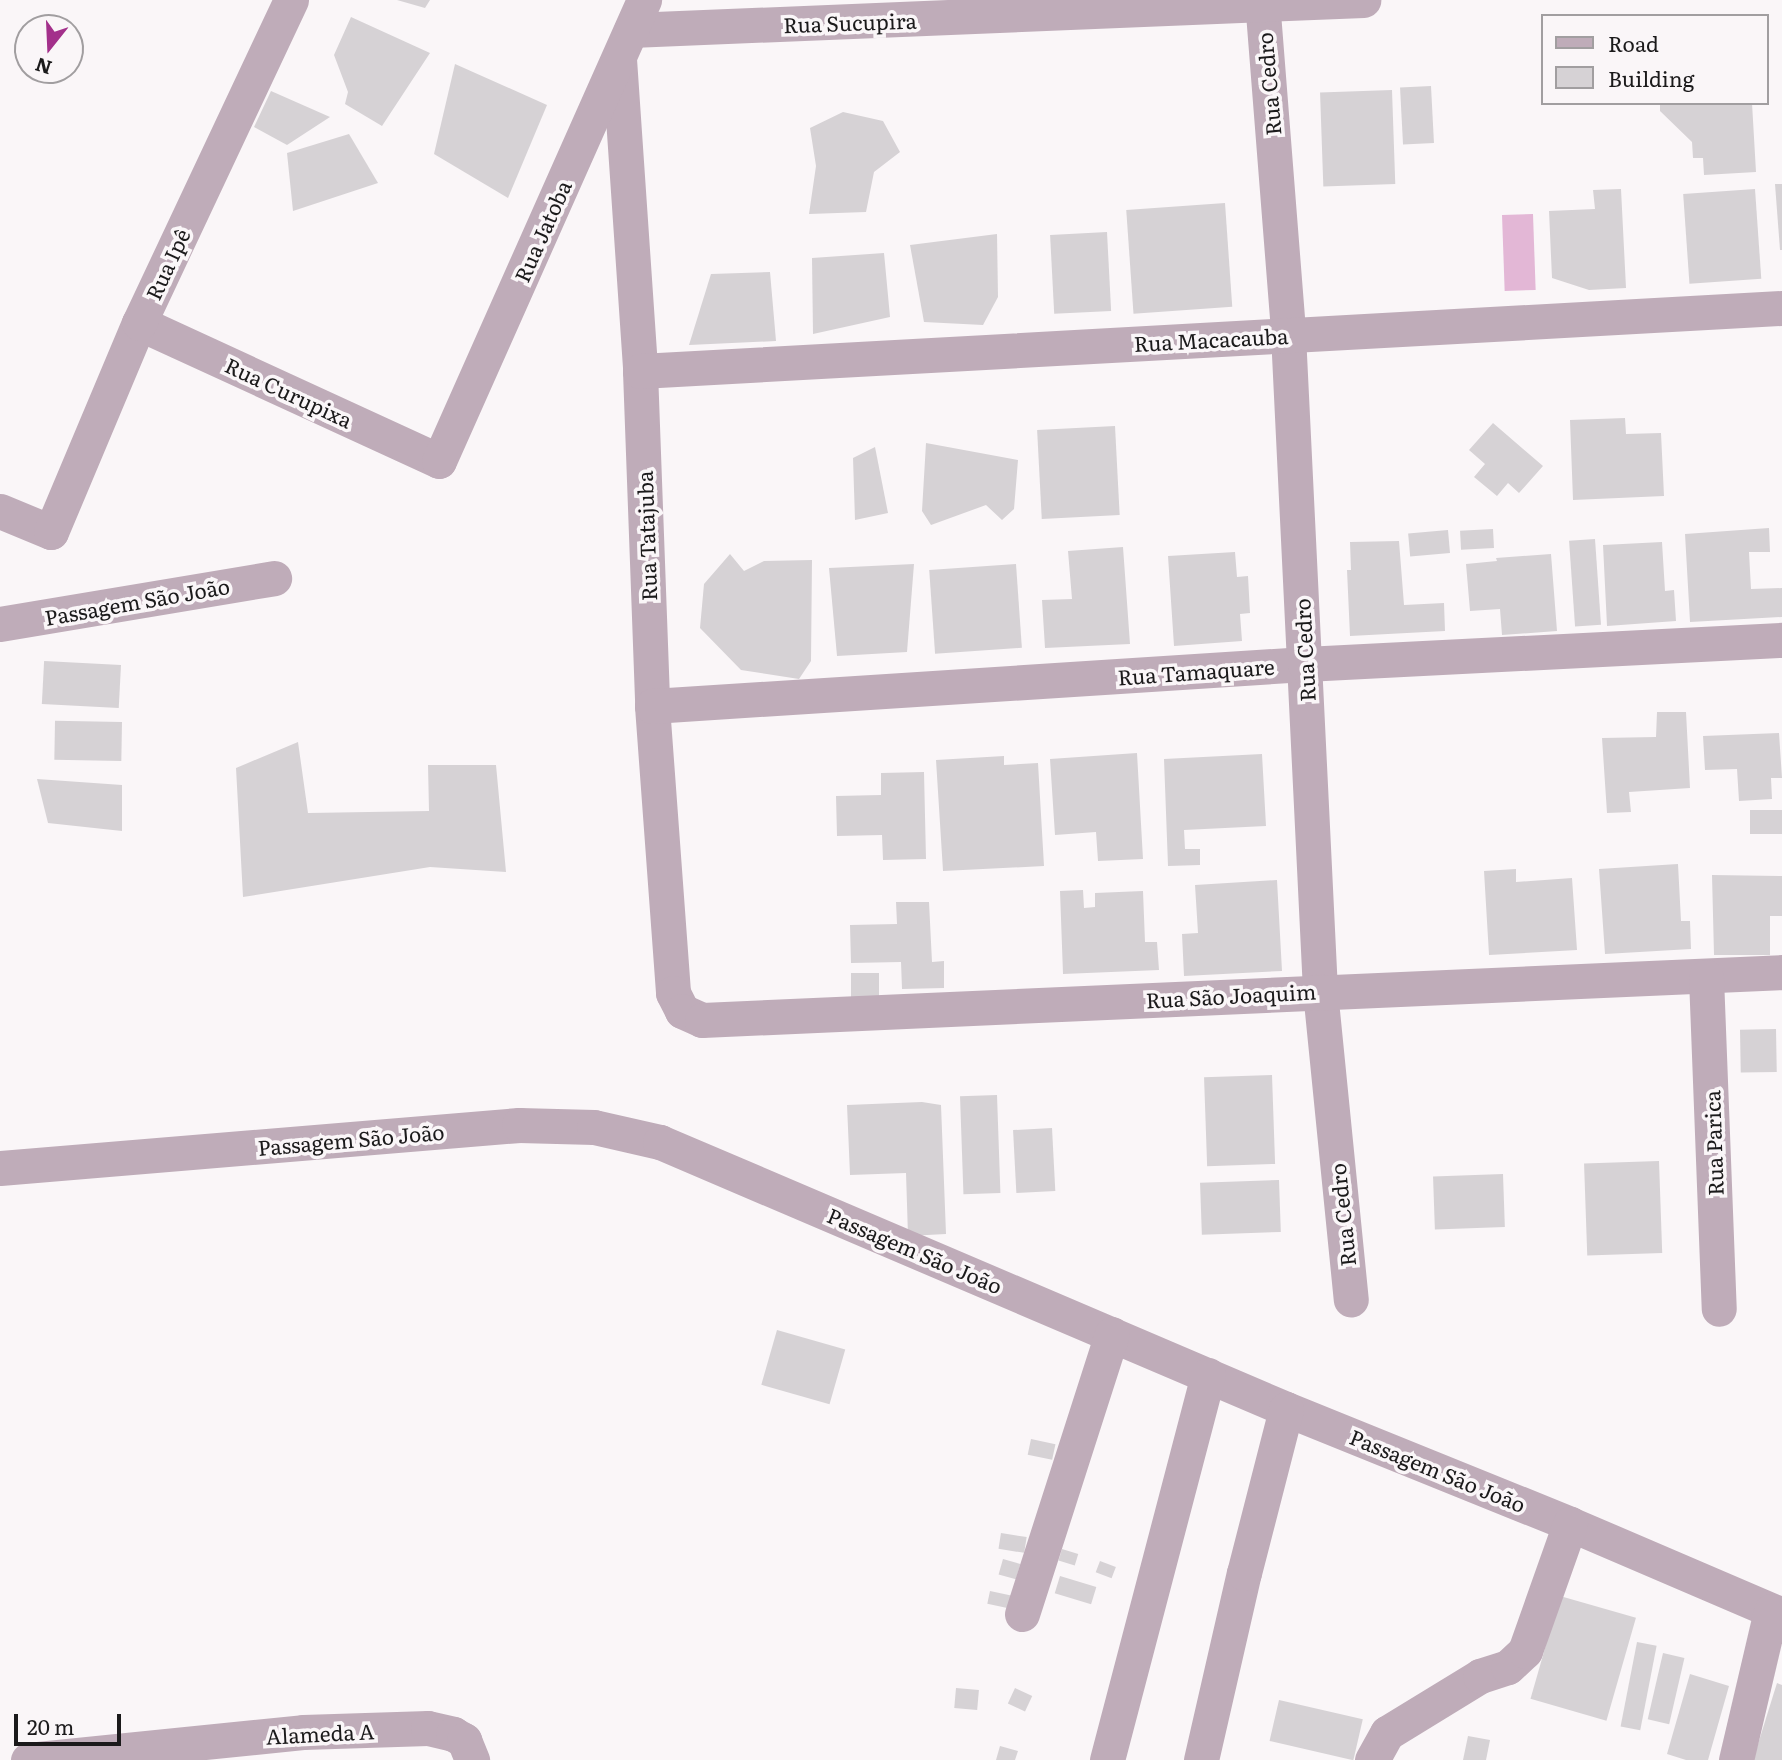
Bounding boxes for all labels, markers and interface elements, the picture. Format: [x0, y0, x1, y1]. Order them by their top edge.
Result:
street label: Rua Sucupira [783, 7, 917, 37]
north arrow [14, 14, 84, 84]
legend [1540, 14, 1768, 105]
text: Road [1608, 27, 1659, 58]
street label: Rua Cedro [1251, 31, 1285, 137]
text: N [31, 51, 55, 83]
text: Building [1608, 62, 1694, 93]
street label: Rua Jatoba [508, 176, 576, 286]
street label: Rua Ipê [140, 224, 194, 304]
street label: Rua Macacauba [1133, 322, 1289, 356]
street label: Rua Curupixa [221, 352, 357, 432]
street label: Rua Tatajuba [631, 470, 661, 602]
street label: Passagem São João [43, 572, 231, 630]
street label: Rua Cedro [1289, 598, 1319, 702]
street label: Rua Tamaquare [1117, 653, 1275, 689]
street label: Rua São Joaquim [1145, 978, 1317, 1012]
street label: Rua Parica [1699, 1090, 1727, 1196]
street label: Passagem São João [257, 1118, 445, 1160]
street label: Rua Cedro [1324, 1162, 1360, 1268]
street label: Passagem São João [824, 1202, 1006, 1298]
street label: Passagem São João [1346, 1423, 1530, 1517]
scale bar [18, 1700, 124, 1744]
text: 20 m [27, 1710, 74, 1741]
street label: Alameda A [265, 1718, 375, 1748]

